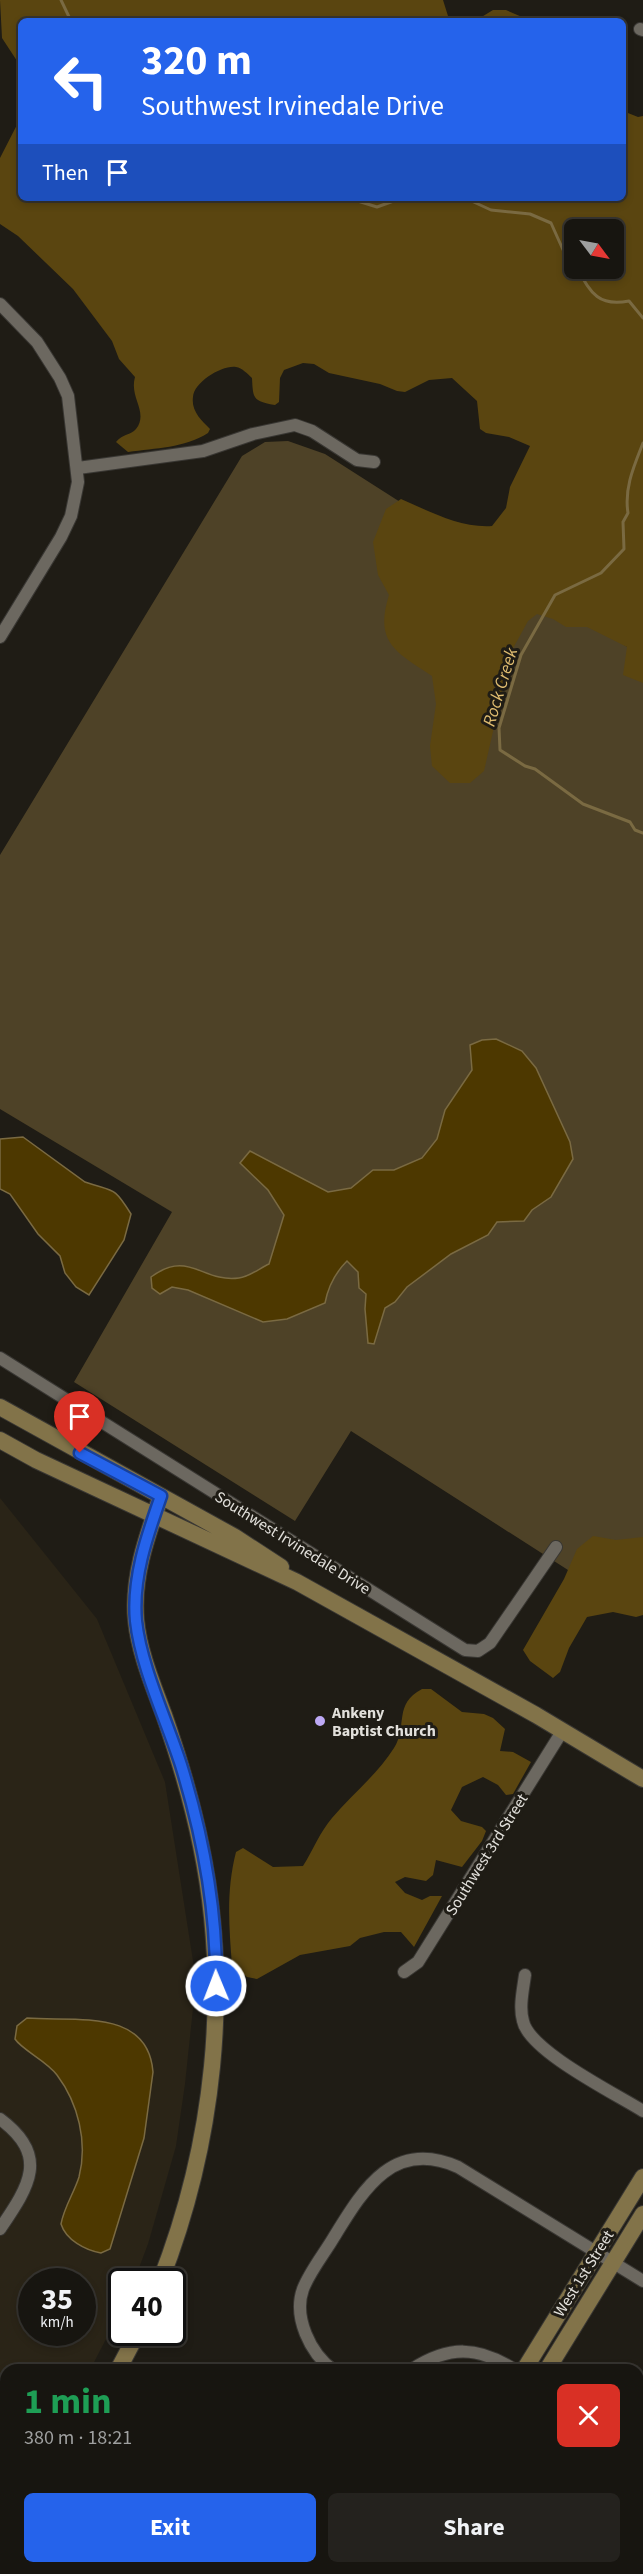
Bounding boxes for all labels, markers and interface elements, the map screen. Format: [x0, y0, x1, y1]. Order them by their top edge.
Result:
text: 320 m [141, 31, 252, 91]
icon: left [42, 42, 120, 120]
text: Southwest Irvinedale Drive [141, 87, 444, 126]
icon: arrive [101, 156, 134, 189]
text: Then [42, 157, 89, 189]
north arrow [564, 219, 624, 279]
map controls [564, 219, 624, 279]
water label: Rock Creek [477, 644, 524, 729]
pin [54, 1391, 105, 1453]
icon: arrive [63, 1400, 96, 1433]
street label: Southwest Irvinedale Drive [211, 1486, 374, 1600]
place label: Ankeny Baptist Church [331, 1702, 436, 1742]
marker: Ankeny Baptist Church [313, 1714, 327, 1728]
street label: Southwest 3rd Street [440, 1789, 534, 1920]
position arrow [184, 1954, 248, 2018]
street label: West 1st Street [548, 2225, 620, 2321]
speed limit sign: 40 [108, 2268, 186, 2346]
text: 35 [41, 2278, 73, 2321]
text: km/h [40, 2312, 74, 2333]
text: 1 min [24, 2376, 112, 2427]
button: close [557, 2384, 620, 2447]
text: 380 m · 18:21 [24, 2424, 132, 2452]
button: Exit [24, 2493, 316, 2562]
button: Share [328, 2493, 620, 2562]

